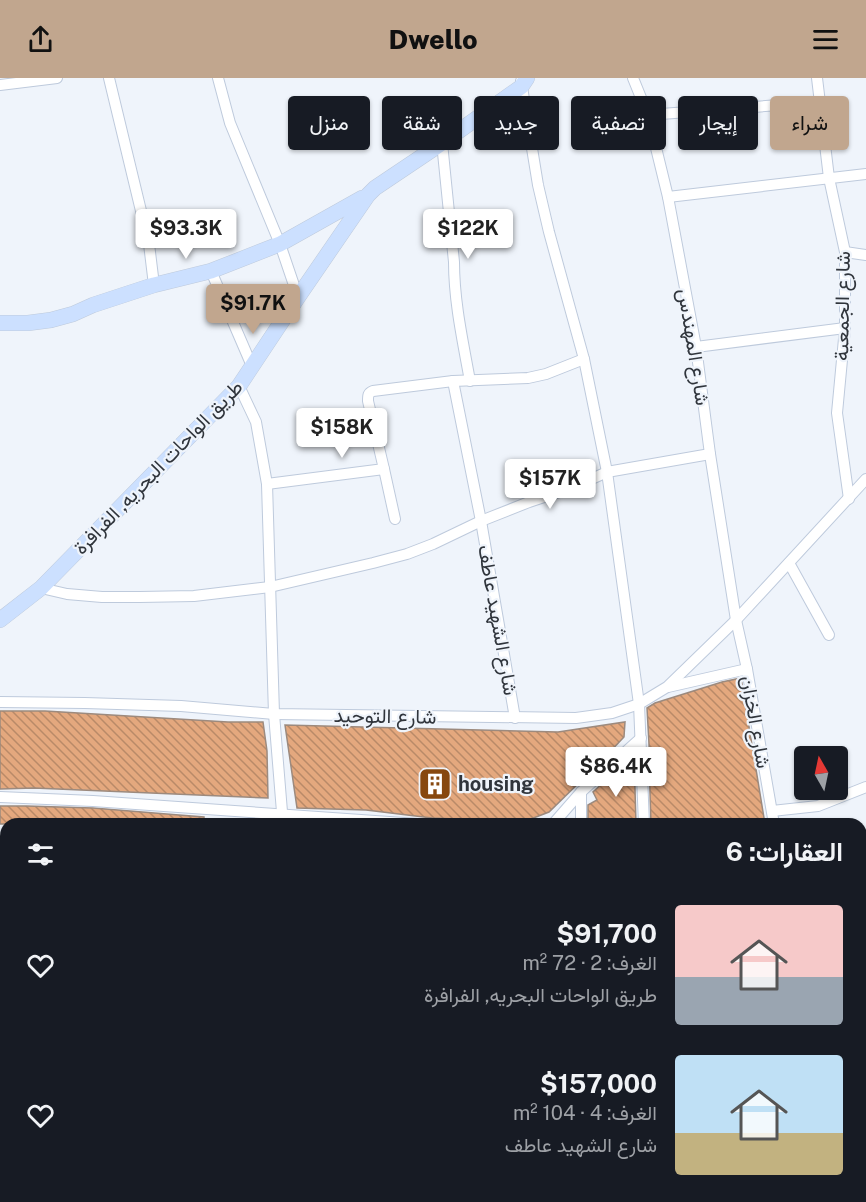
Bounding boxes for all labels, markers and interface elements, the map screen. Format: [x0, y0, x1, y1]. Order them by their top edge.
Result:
icon: share [24, 23, 57, 56]
text: Dwello [388, 23, 478, 55]
icon: menu [809, 23, 842, 56]
chip: منزل [288, 96, 370, 150]
chip: شقة [382, 96, 462, 150]
chip: جديد [474, 96, 559, 150]
chip: تصفية [571, 96, 666, 150]
chip: إيجار [678, 96, 758, 150]
chip: شراء [770, 96, 849, 150]
pin: $93.3K [137, 209, 235, 260]
pin: $122K [426, 209, 510, 260]
text: $93.3K [149, 216, 223, 240]
text: $122K [437, 216, 499, 240]
street label: شارع الجمعية [829, 251, 857, 361]
pin: $91.7K [204, 284, 302, 335]
street label: شارع المهندس [671, 287, 715, 407]
text: $91.7K [220, 291, 286, 315]
street label: طريق الواحات البحريه, الفرافرة [68, 375, 248, 560]
pin: $158K [300, 408, 384, 459]
text: $158K [310, 415, 374, 439]
pin: $157K [508, 459, 592, 510]
text: $157K [519, 466, 581, 490]
street label: شارع الشهيد عاطف [471, 543, 523, 697]
street label: شارع الخزان [734, 674, 776, 771]
street label: شارع التوحيد [333, 703, 437, 731]
north arrow [794, 746, 848, 800]
map controls [794, 746, 848, 800]
pin: $86.4K [567, 747, 665, 798]
text: $86.4K [580, 754, 652, 778]
building icon: housing [417, 766, 453, 802]
place label: housing [458, 772, 534, 796]
text: العقارات: 6 [726, 836, 843, 867]
icon: filters [24, 838, 57, 871]
text: $91,700 [557, 918, 657, 949]
icon: home [723, 929, 795, 1001]
icon: heart [24, 949, 57, 982]
text: الغرف: 2 · 72 m² [523, 951, 657, 975]
text: طريق الواحات البحريه, الفرافرة [424, 983, 657, 1007]
text: $157,000 [540, 1068, 657, 1099]
icon: home [723, 1079, 795, 1151]
icon: heart [24, 1099, 57, 1132]
text: الغرف: 4 · 104 m² [513, 1101, 657, 1125]
text: شارع الشهيد عاطف [505, 1133, 657, 1157]

